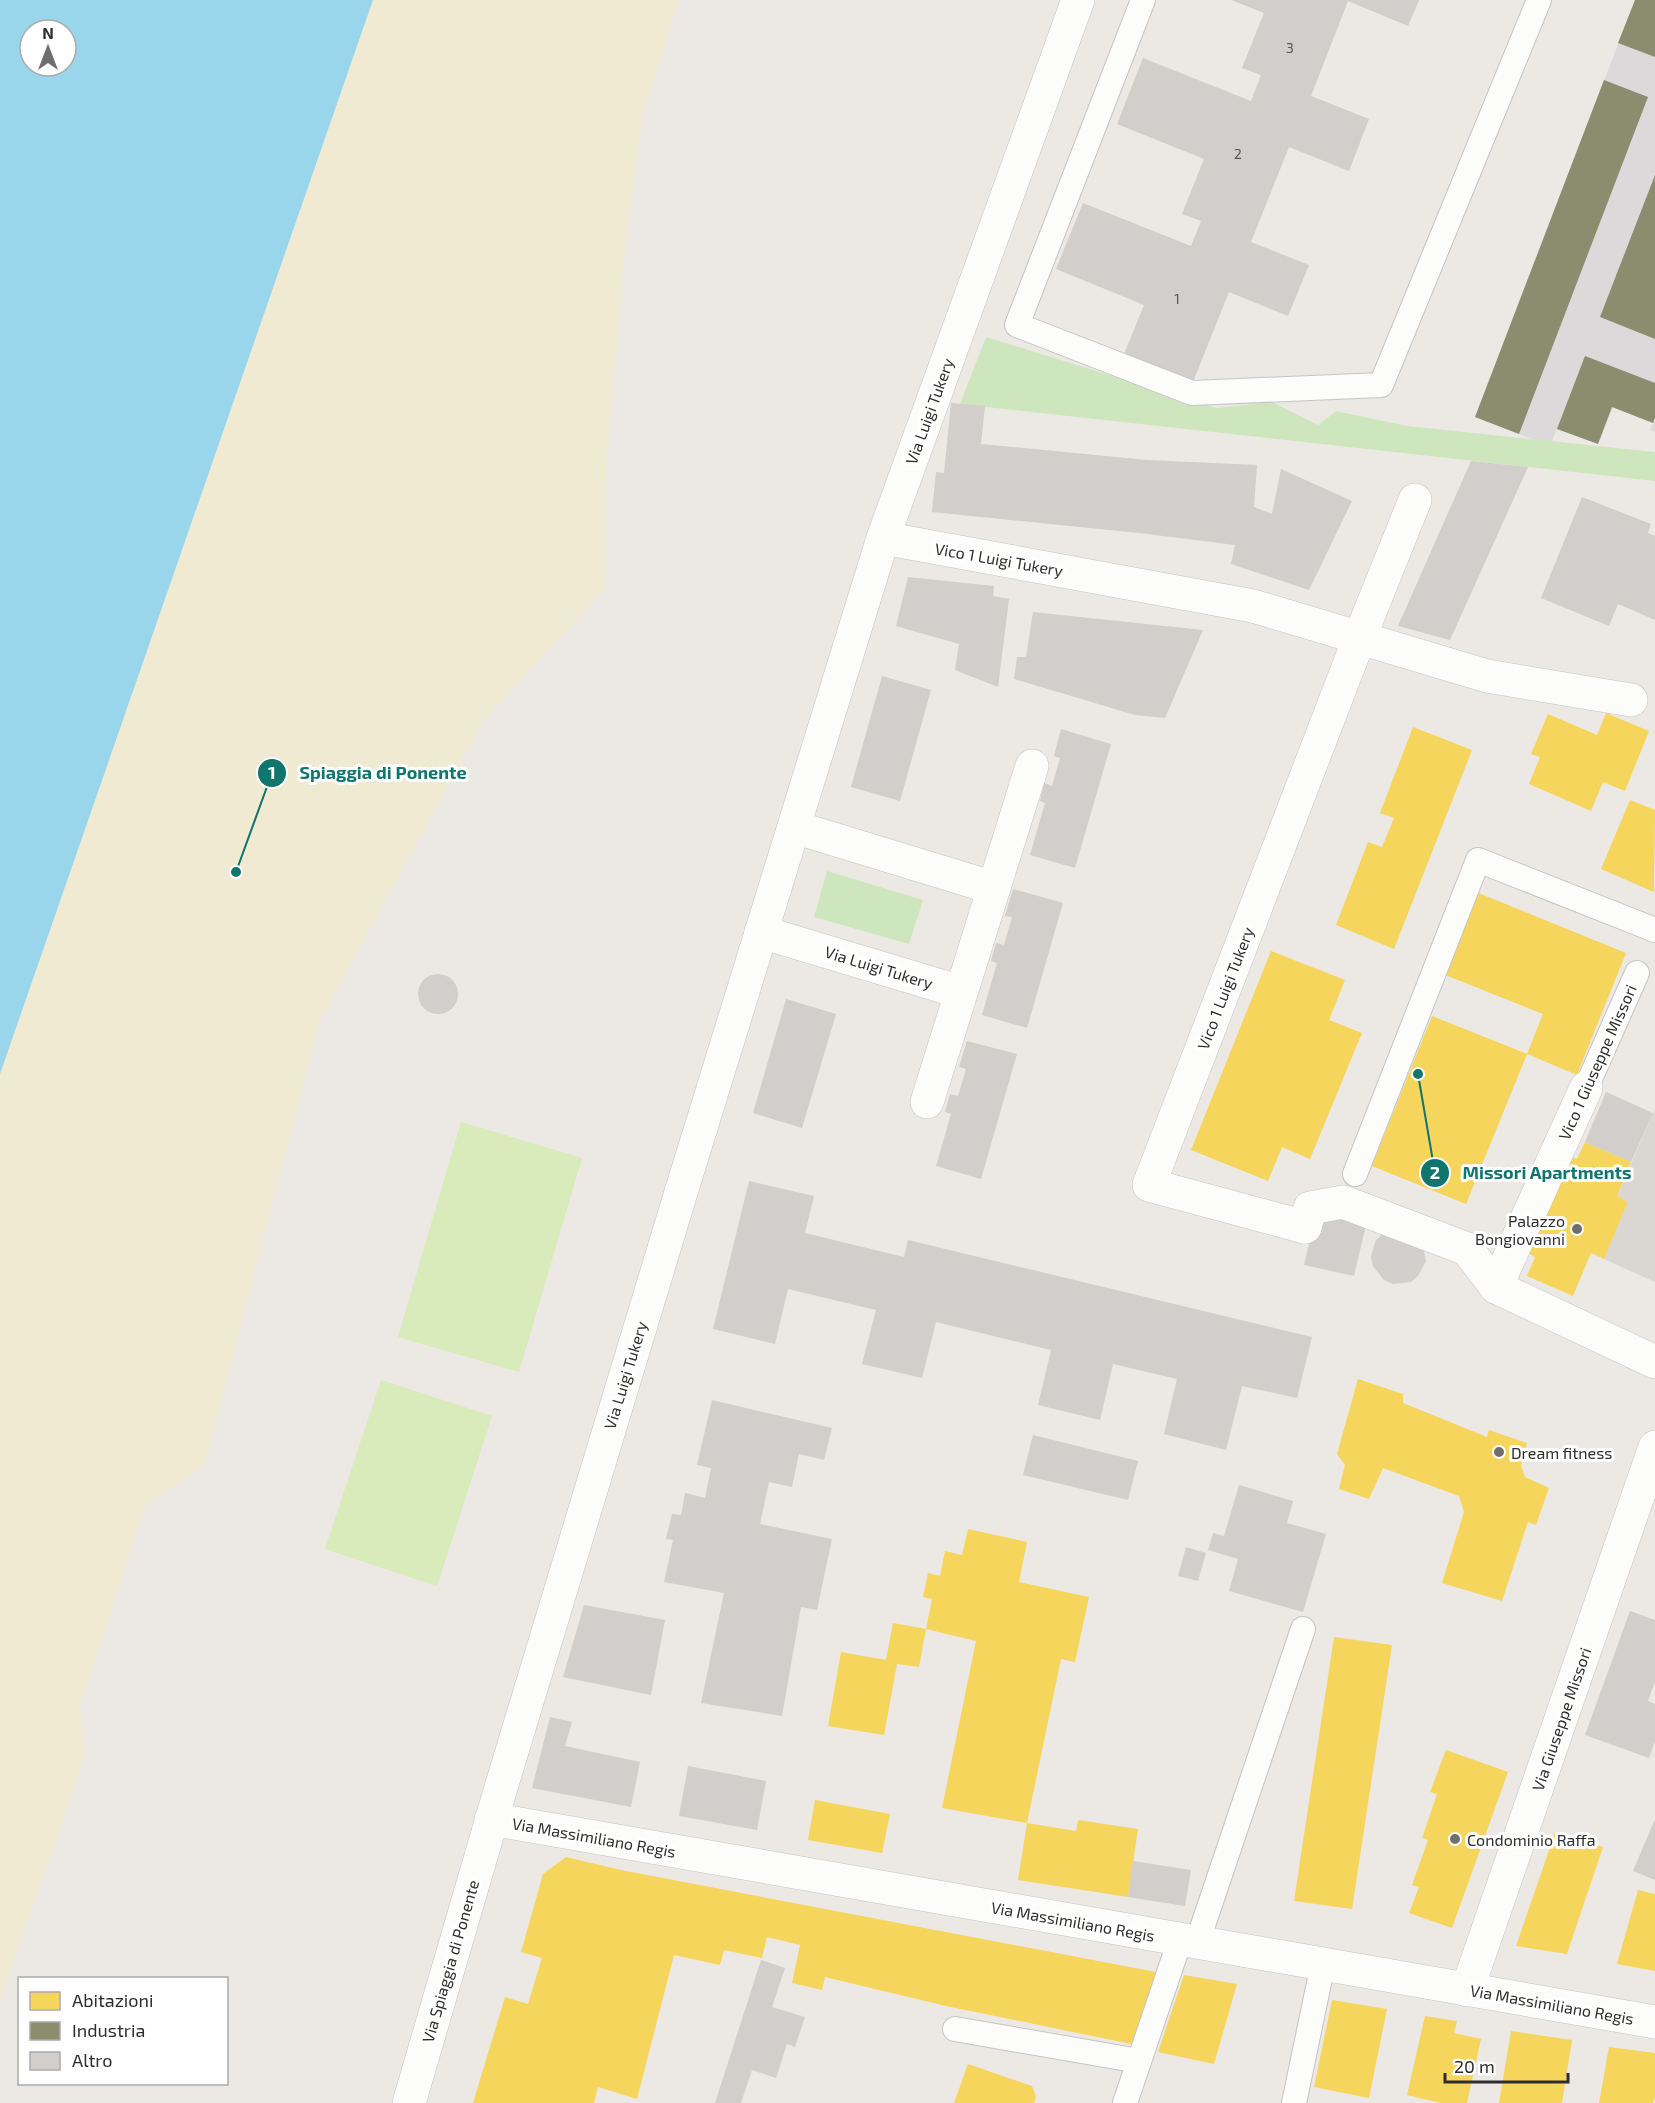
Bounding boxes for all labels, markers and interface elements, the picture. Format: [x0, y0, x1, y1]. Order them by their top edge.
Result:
north arrow [18, 18, 78, 78]
text: N [42, 23, 54, 42]
house number: 3 [1286, 39, 1294, 56]
house number: 2 [1234, 145, 1242, 162]
house number: 1 [1174, 290, 1180, 307]
street label: Via Luigi Tukery [901, 355, 957, 467]
street label: Vico 1 Luigi Tukery [933, 538, 1065, 580]
callout: Spiaggia di Ponente [257, 755, 479, 791]
text: 1 [268, 761, 276, 783]
text: Spiaggia di Ponente [299, 761, 467, 783]
street label: Vico 1 Luigi Tukery [1193, 924, 1257, 1052]
street label: Via Luigi Tukery [823, 942, 936, 993]
street label: Vico 1 Giuseppe Missori [1554, 981, 1640, 1143]
callout: Missori Apartments [1420, 1155, 1644, 1191]
text: 2 [1430, 1161, 1440, 1183]
text: Missori Apartments [1463, 1161, 1631, 1183]
place label: Palazzo Bongiovanni [1475, 1211, 1565, 1248]
marker: Palazzo Bongiovanni [1570, 1222, 1584, 1236]
street label: Via Luigi Tukery [600, 1318, 651, 1431]
place label: Dream fitness [1511, 1443, 1612, 1462]
marker: Dream fitness [1492, 1445, 1506, 1459]
street label: Via Giuseppe Missori [1528, 1645, 1594, 1793]
street label: Via Massimiliano Regis [511, 1813, 677, 1861]
place label: Condominio Raffa [1467, 1830, 1596, 1849]
marker: Condominio Raffa [1448, 1832, 1462, 1846]
street label: Via Spiaggia di Ponente [418, 1878, 482, 2044]
street label: Via Massimiliano Regis [990, 1897, 1156, 1945]
legend [18, 1977, 228, 2085]
street label: Via Massimiliano Regis [1469, 1980, 1635, 2028]
text: Abitazioni [72, 1989, 153, 2011]
text: Industria [72, 2019, 145, 2041]
scale bar [1445, 2046, 1568, 2084]
text: Altro [72, 2049, 112, 2071]
text: 20 m [1454, 2055, 1495, 2077]

